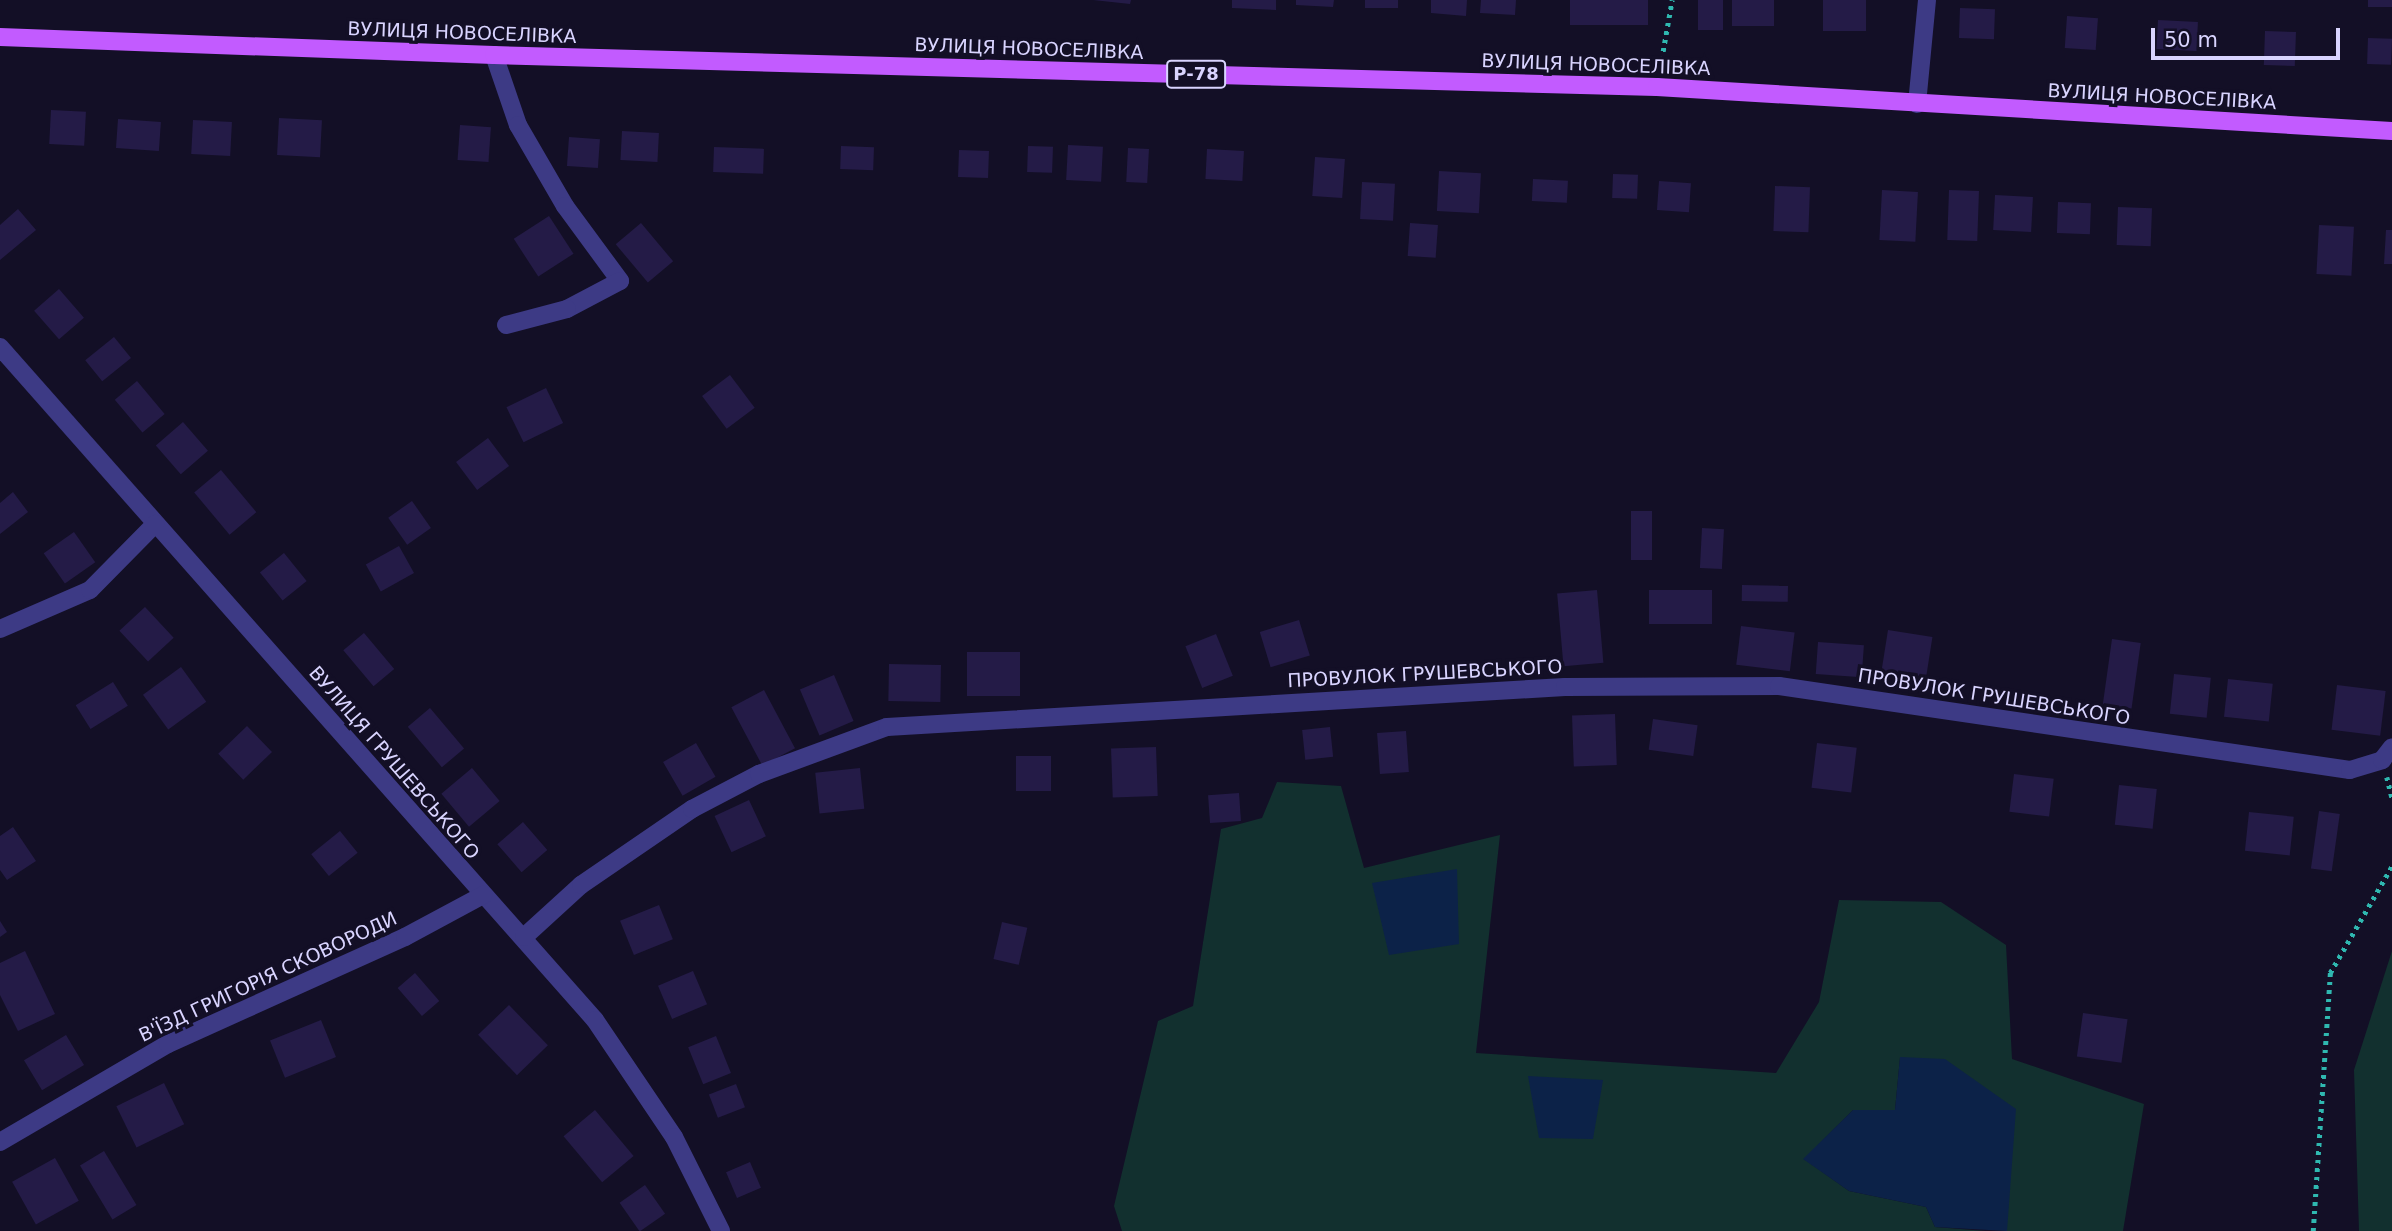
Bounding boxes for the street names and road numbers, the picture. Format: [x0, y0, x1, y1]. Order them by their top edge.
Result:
street label: ВУЛИЦЯ НОВОСЕЛІВКА [347, 18, 577, 48]
street label: ВУЛИЦЯ НОВОСЕЛІВКА [914, 34, 1144, 64]
street label: ВУЛИЦЯ НОВОСЕЛІВКА [1481, 50, 1711, 80]
road number: Р-78 [1164, 60, 1228, 88]
street label: ВУЛИЦЯ НОВОСЕЛІВКА [2047, 80, 2277, 114]
street label: ПРОВУЛОК ГРУШЕВСЬКОГО [1287, 655, 1563, 693]
street label: ВУЛИЦЯ ГРУШЕВСЬКОГО [304, 662, 484, 864]
street label: ПРОВУЛОК ГРУШЕВСЬКОГО [1856, 664, 2132, 730]
street label: В'ЇЗД ГРИГОРІЯ СКОВОРОДИ [135, 907, 401, 1047]

